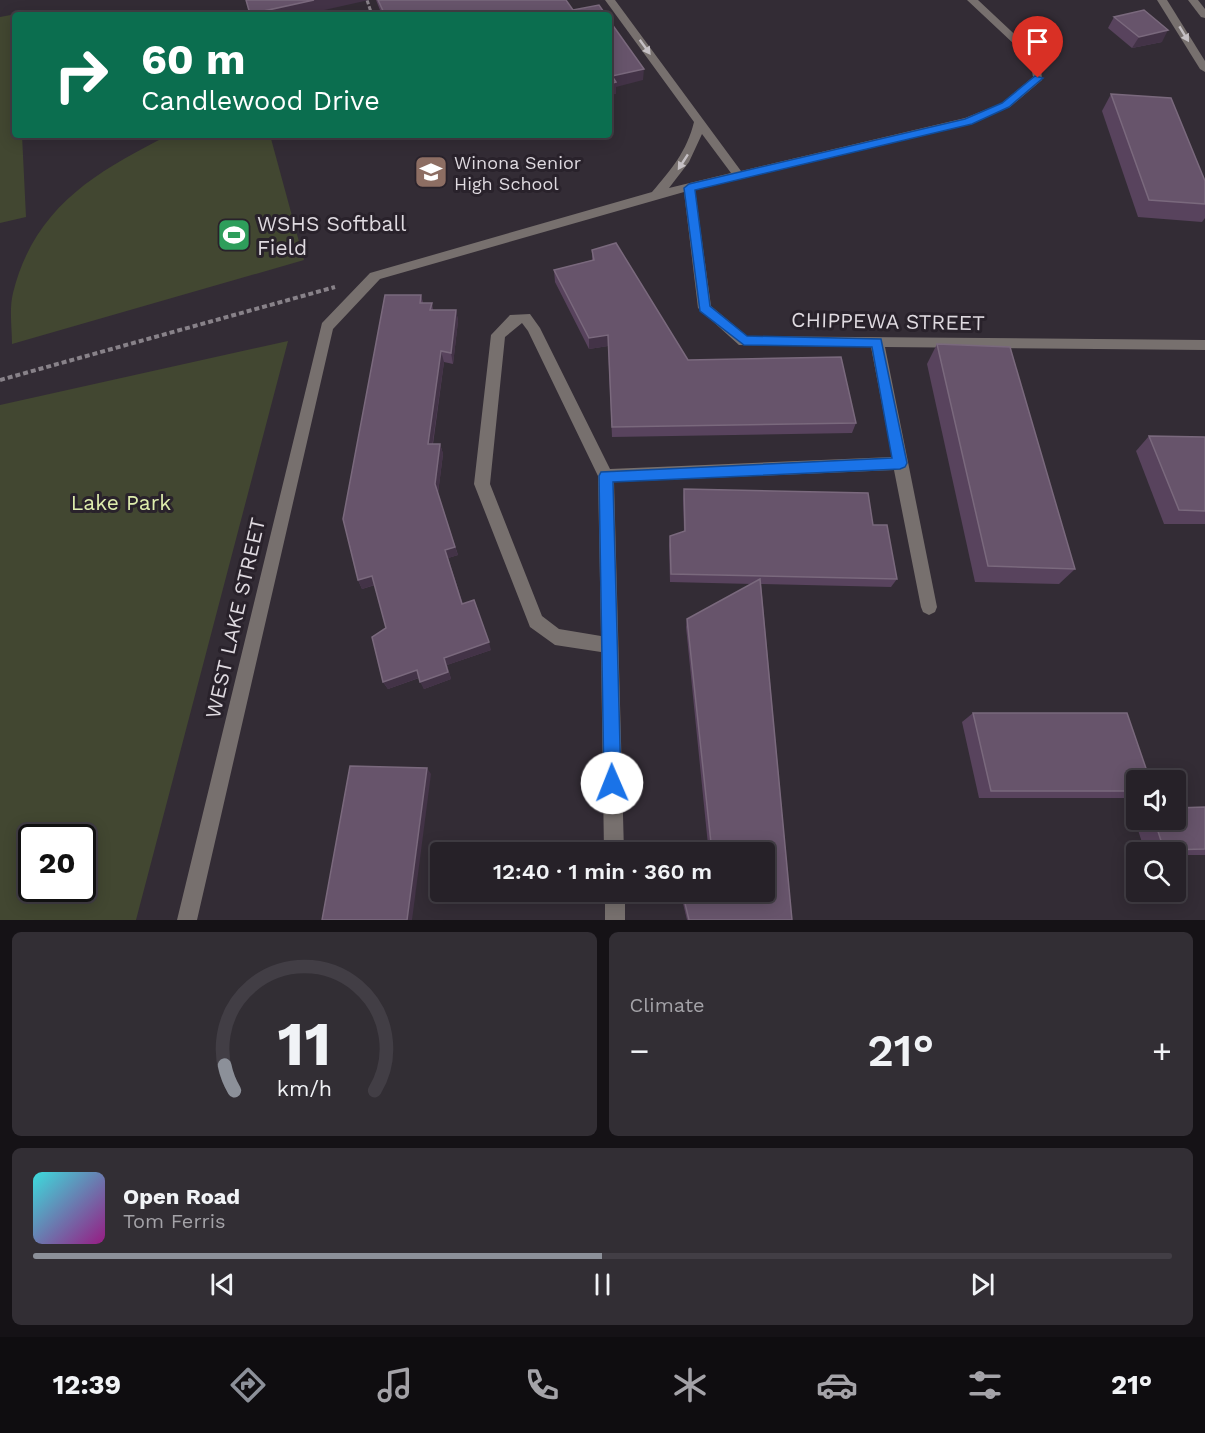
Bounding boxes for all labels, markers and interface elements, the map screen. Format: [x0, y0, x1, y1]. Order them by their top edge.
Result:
pin [1012, 16, 1063, 78]
icon: arrive [1021, 25, 1054, 58]
one-way arrow [1179, 26, 1189, 43]
text: 60 m [141, 35, 245, 84]
icon: right [42, 36, 120, 114]
one-way arrow [639, 39, 651, 55]
text: Candlewood Drive [141, 85, 380, 117]
place label: Winona Senior High School [454, 152, 581, 194]
one-way arrow [678, 153, 689, 170]
school or university icon: Winona Senior High School [413, 154, 449, 190]
place label: WSHS Softball Field [257, 211, 407, 260]
sports icon: WSHS Softball Field [216, 217, 252, 253]
street label: CHIPPEWA STREET [791, 307, 985, 335]
park label: Lake Park [71, 490, 171, 515]
street label: WEST LAKE STREET [200, 515, 270, 721]
position arrow [580, 751, 644, 815]
map controls [1126, 770, 1186, 902]
button: sound [1126, 770, 1186, 830]
speed limit sign: 20 [18, 824, 96, 902]
button: search [1126, 842, 1186, 902]
text: 12:40 · 1 min · 360 m [493, 859, 712, 884]
text: Climate [630, 993, 705, 1017]
text: 11 [277, 1007, 331, 1080]
text: 21° [867, 1024, 934, 1077]
text: − [630, 1031, 649, 1070]
text: + [1152, 1031, 1172, 1070]
text: km/h [277, 1076, 332, 1101]
text: Open Road [123, 1184, 240, 1209]
text: Tom Ferris [123, 1209, 226, 1233]
icon: previous [206, 1268, 239, 1301]
icon: pause [586, 1268, 619, 1301]
icon: next [966, 1268, 999, 1301]
icon: directions [227, 1364, 269, 1406]
icon: music [374, 1364, 416, 1406]
icon: phone [521, 1364, 563, 1406]
icon: climate [669, 1364, 711, 1406]
icon: car [816, 1364, 858, 1406]
icon: filters [964, 1364, 1006, 1406]
text: 12:39 [53, 1369, 121, 1401]
text: 21° [1111, 1369, 1152, 1401]

